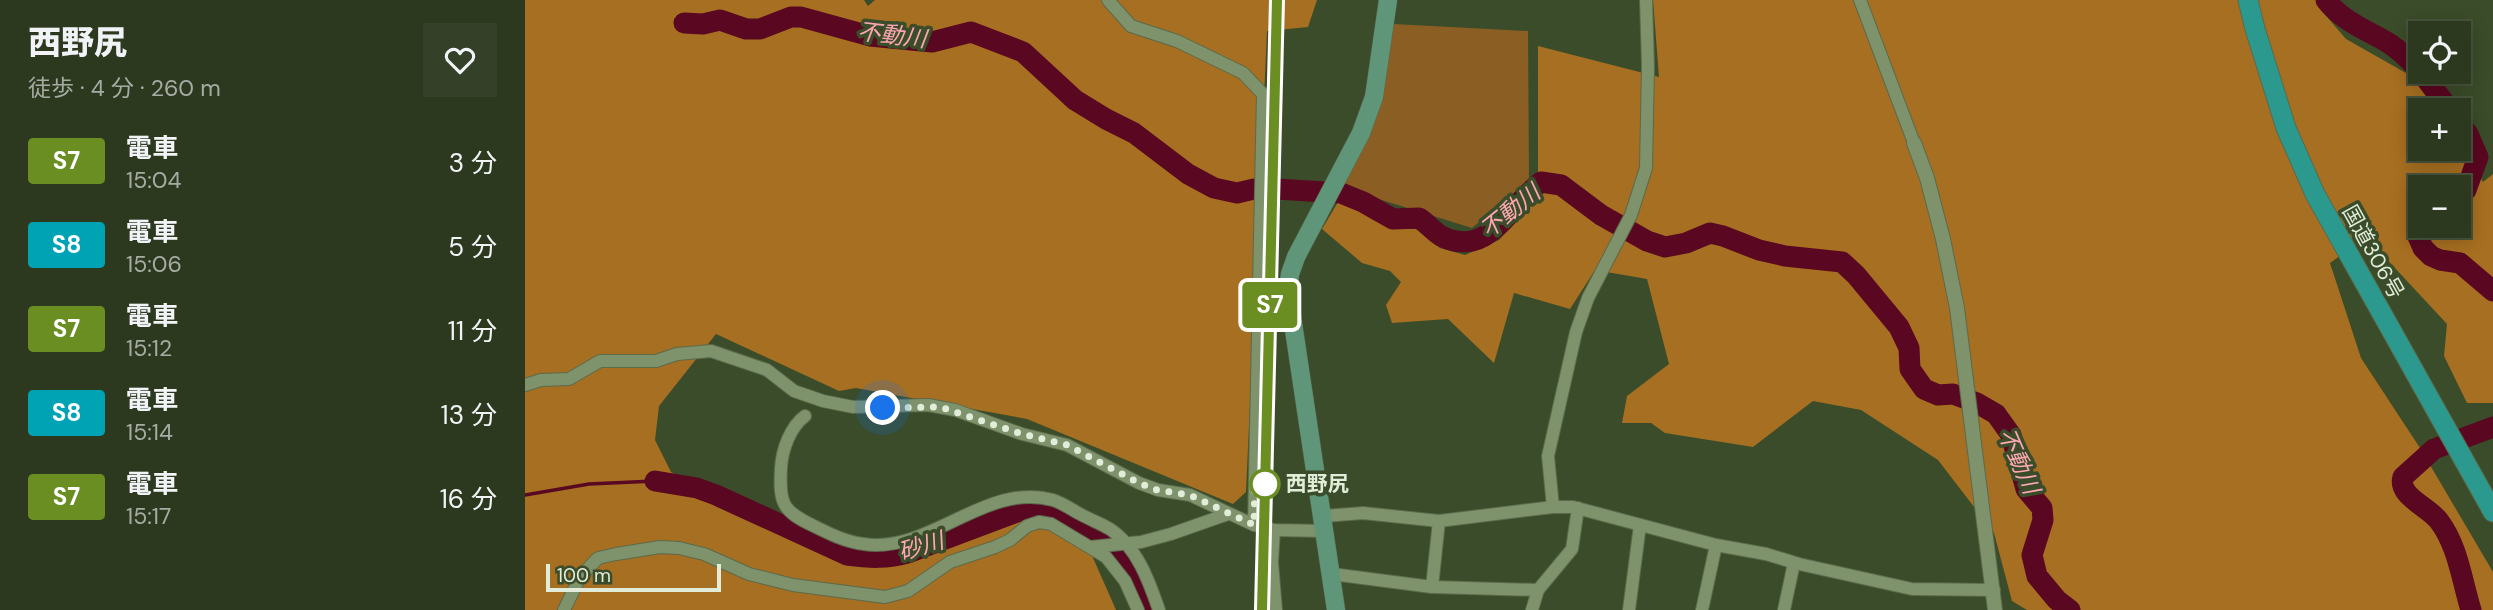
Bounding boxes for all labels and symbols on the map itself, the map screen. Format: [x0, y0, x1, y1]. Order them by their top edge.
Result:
water label: 不動川 [856, 16, 931, 54]
water label: 不動川 [1474, 176, 1549, 244]
street label: 国道306号 [2336, 200, 2410, 304]
line badge: S7 [1239, 282, 1301, 328]
your location [865, 390, 900, 425]
water label: 不動川 [1991, 423, 2048, 501]
marker: 西野尻 [1250, 469, 1280, 499]
place label: 西野尻 [1286, 470, 1349, 498]
water label: 砂川 [895, 524, 950, 567]
scale bar [546, 561, 721, 593]

